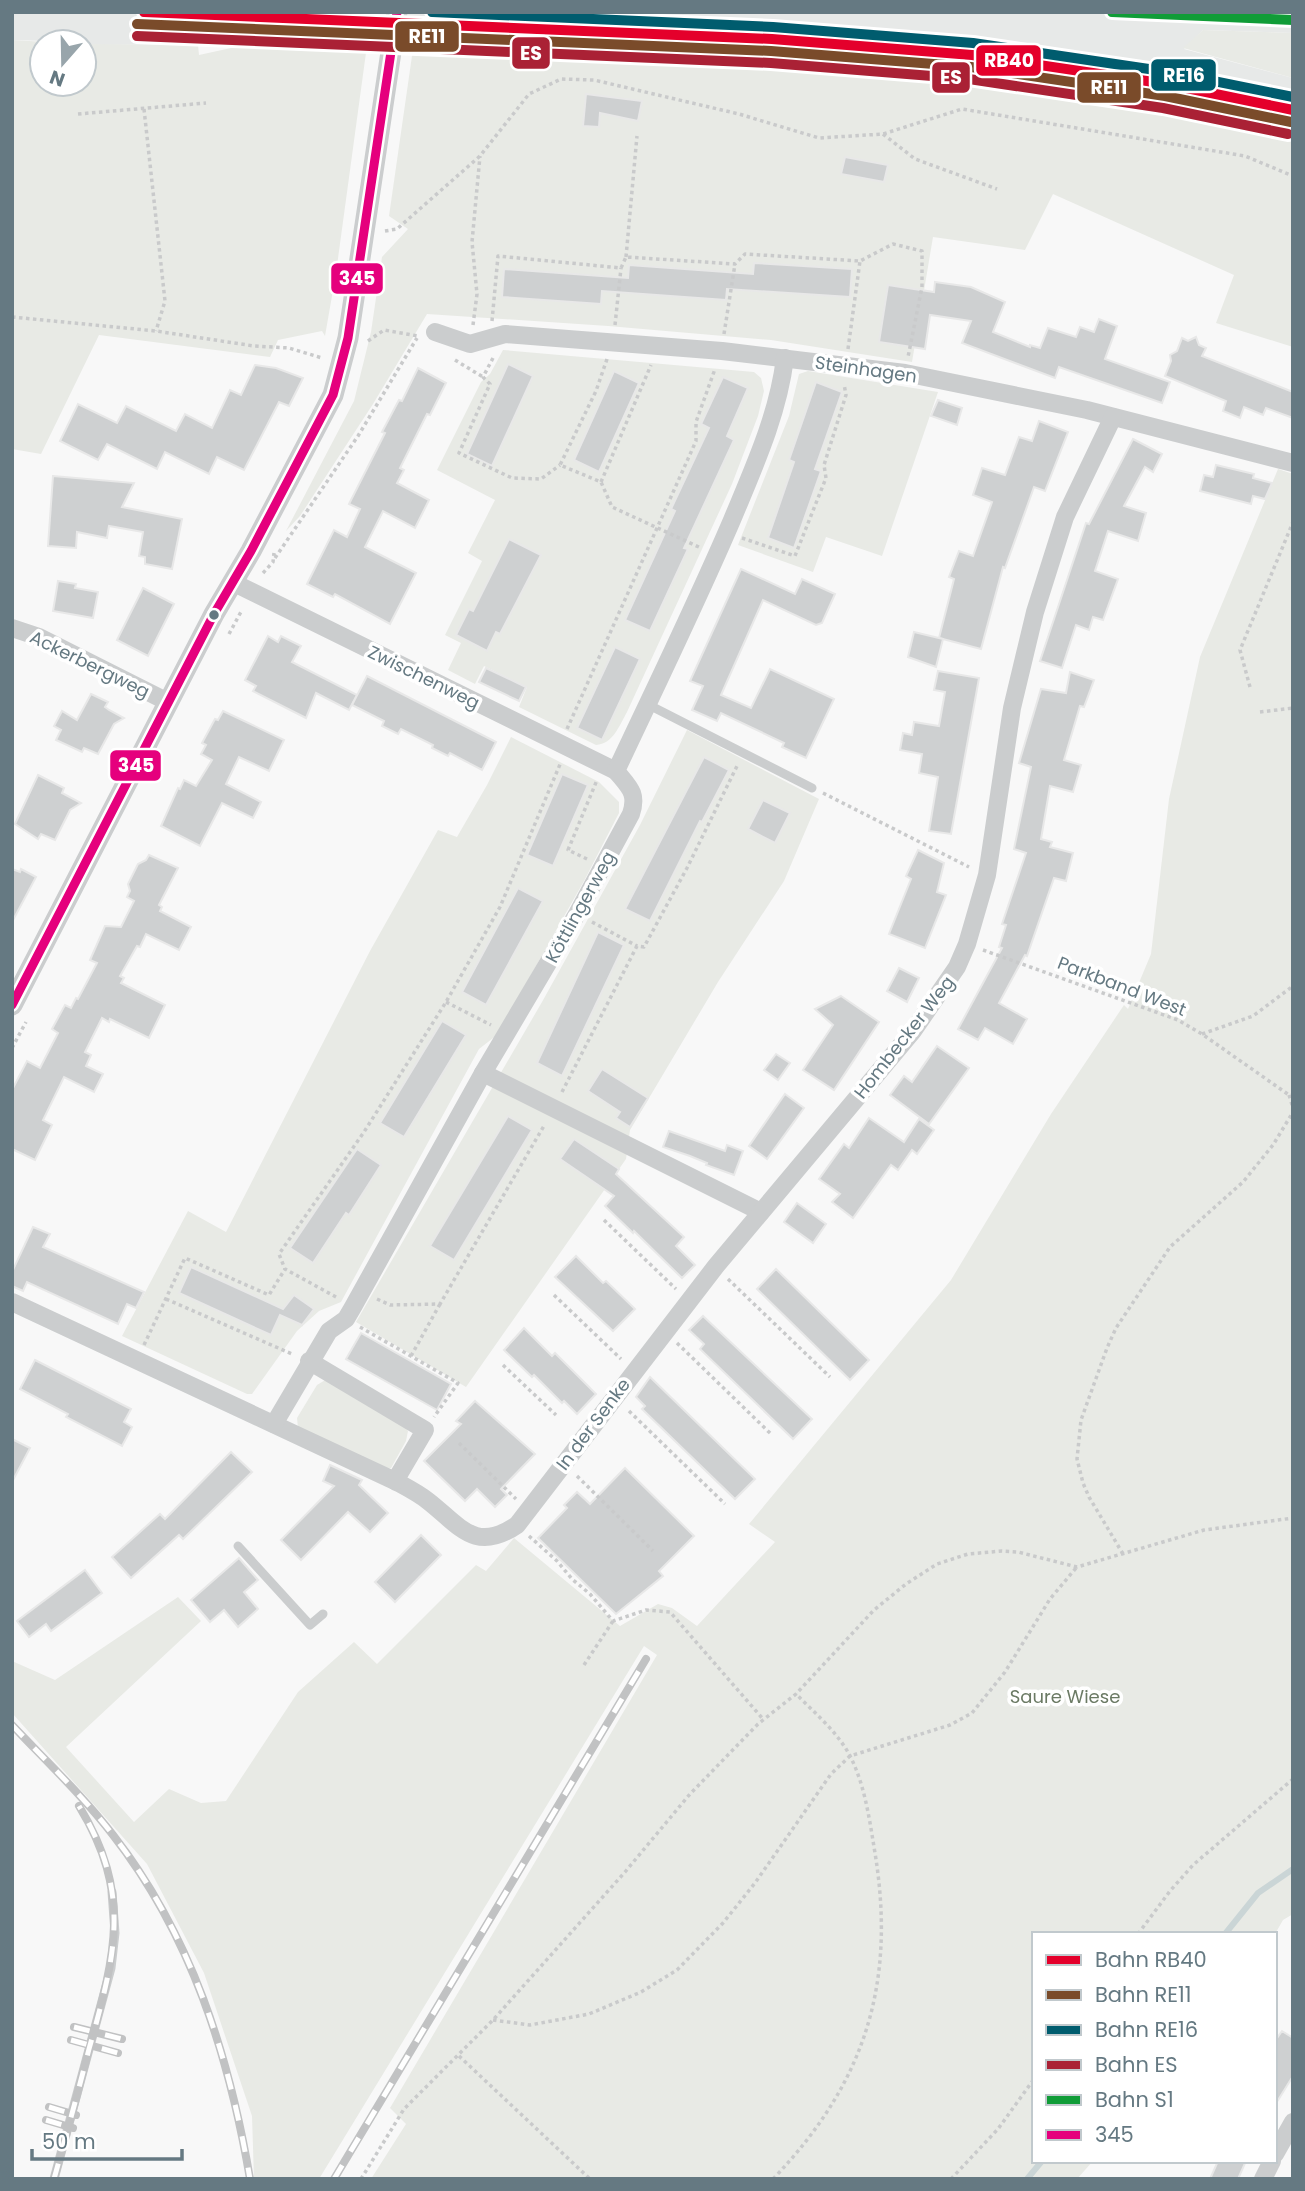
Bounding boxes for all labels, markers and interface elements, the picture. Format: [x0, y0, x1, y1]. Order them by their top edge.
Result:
line badge: RE11 [394, 20, 460, 53]
text: RE11 [409, 23, 445, 50]
north arrow [28, 28, 98, 98]
line badge: ES [511, 36, 551, 70]
text: ES [520, 40, 542, 67]
line badge: RB40 [975, 44, 1042, 77]
text: RB40 [984, 47, 1034, 74]
line badge: RE16 [1150, 58, 1217, 92]
line badge: ES [931, 61, 971, 94]
text: RE16 [1163, 62, 1205, 89]
text: N [46, 63, 69, 94]
text: ES [940, 64, 962, 91]
line badge: RE11 [1076, 71, 1142, 104]
text: RE11 [1091, 74, 1127, 101]
line badge: 345 [330, 262, 384, 295]
text: 345 [339, 265, 375, 292]
street label: Steinhagen [813, 349, 919, 389]
unlabelled marker [207, 608, 221, 622]
street label: Ackerbergweg [26, 624, 154, 704]
street label: Zwischenweg [364, 639, 484, 715]
line badge: 345 [109, 749, 162, 782]
text: 345 [118, 752, 154, 779]
street label: Köttlingerweg [539, 847, 621, 967]
street label: Parkband West [1054, 950, 1190, 1022]
street label: Hombecker Weg [848, 970, 960, 1104]
street label: In der Senke [550, 1373, 636, 1475]
park label: Saure Wiese [1010, 1684, 1120, 1709]
legend [1032, 1932, 1277, 2163]
text: Bahn RB40 [1095, 1945, 1207, 1974]
text: Bahn RE11 [1095, 1980, 1192, 2009]
text: Bahn RE16 [1095, 2015, 1198, 2044]
text: Bahn ES [1095, 2050, 1178, 2079]
text: Bahn S1 [1095, 2085, 1174, 2114]
scale bar [32, 2118, 182, 2162]
text: 345 [1095, 2120, 1134, 2149]
text: 50 m [42, 2127, 96, 2156]

